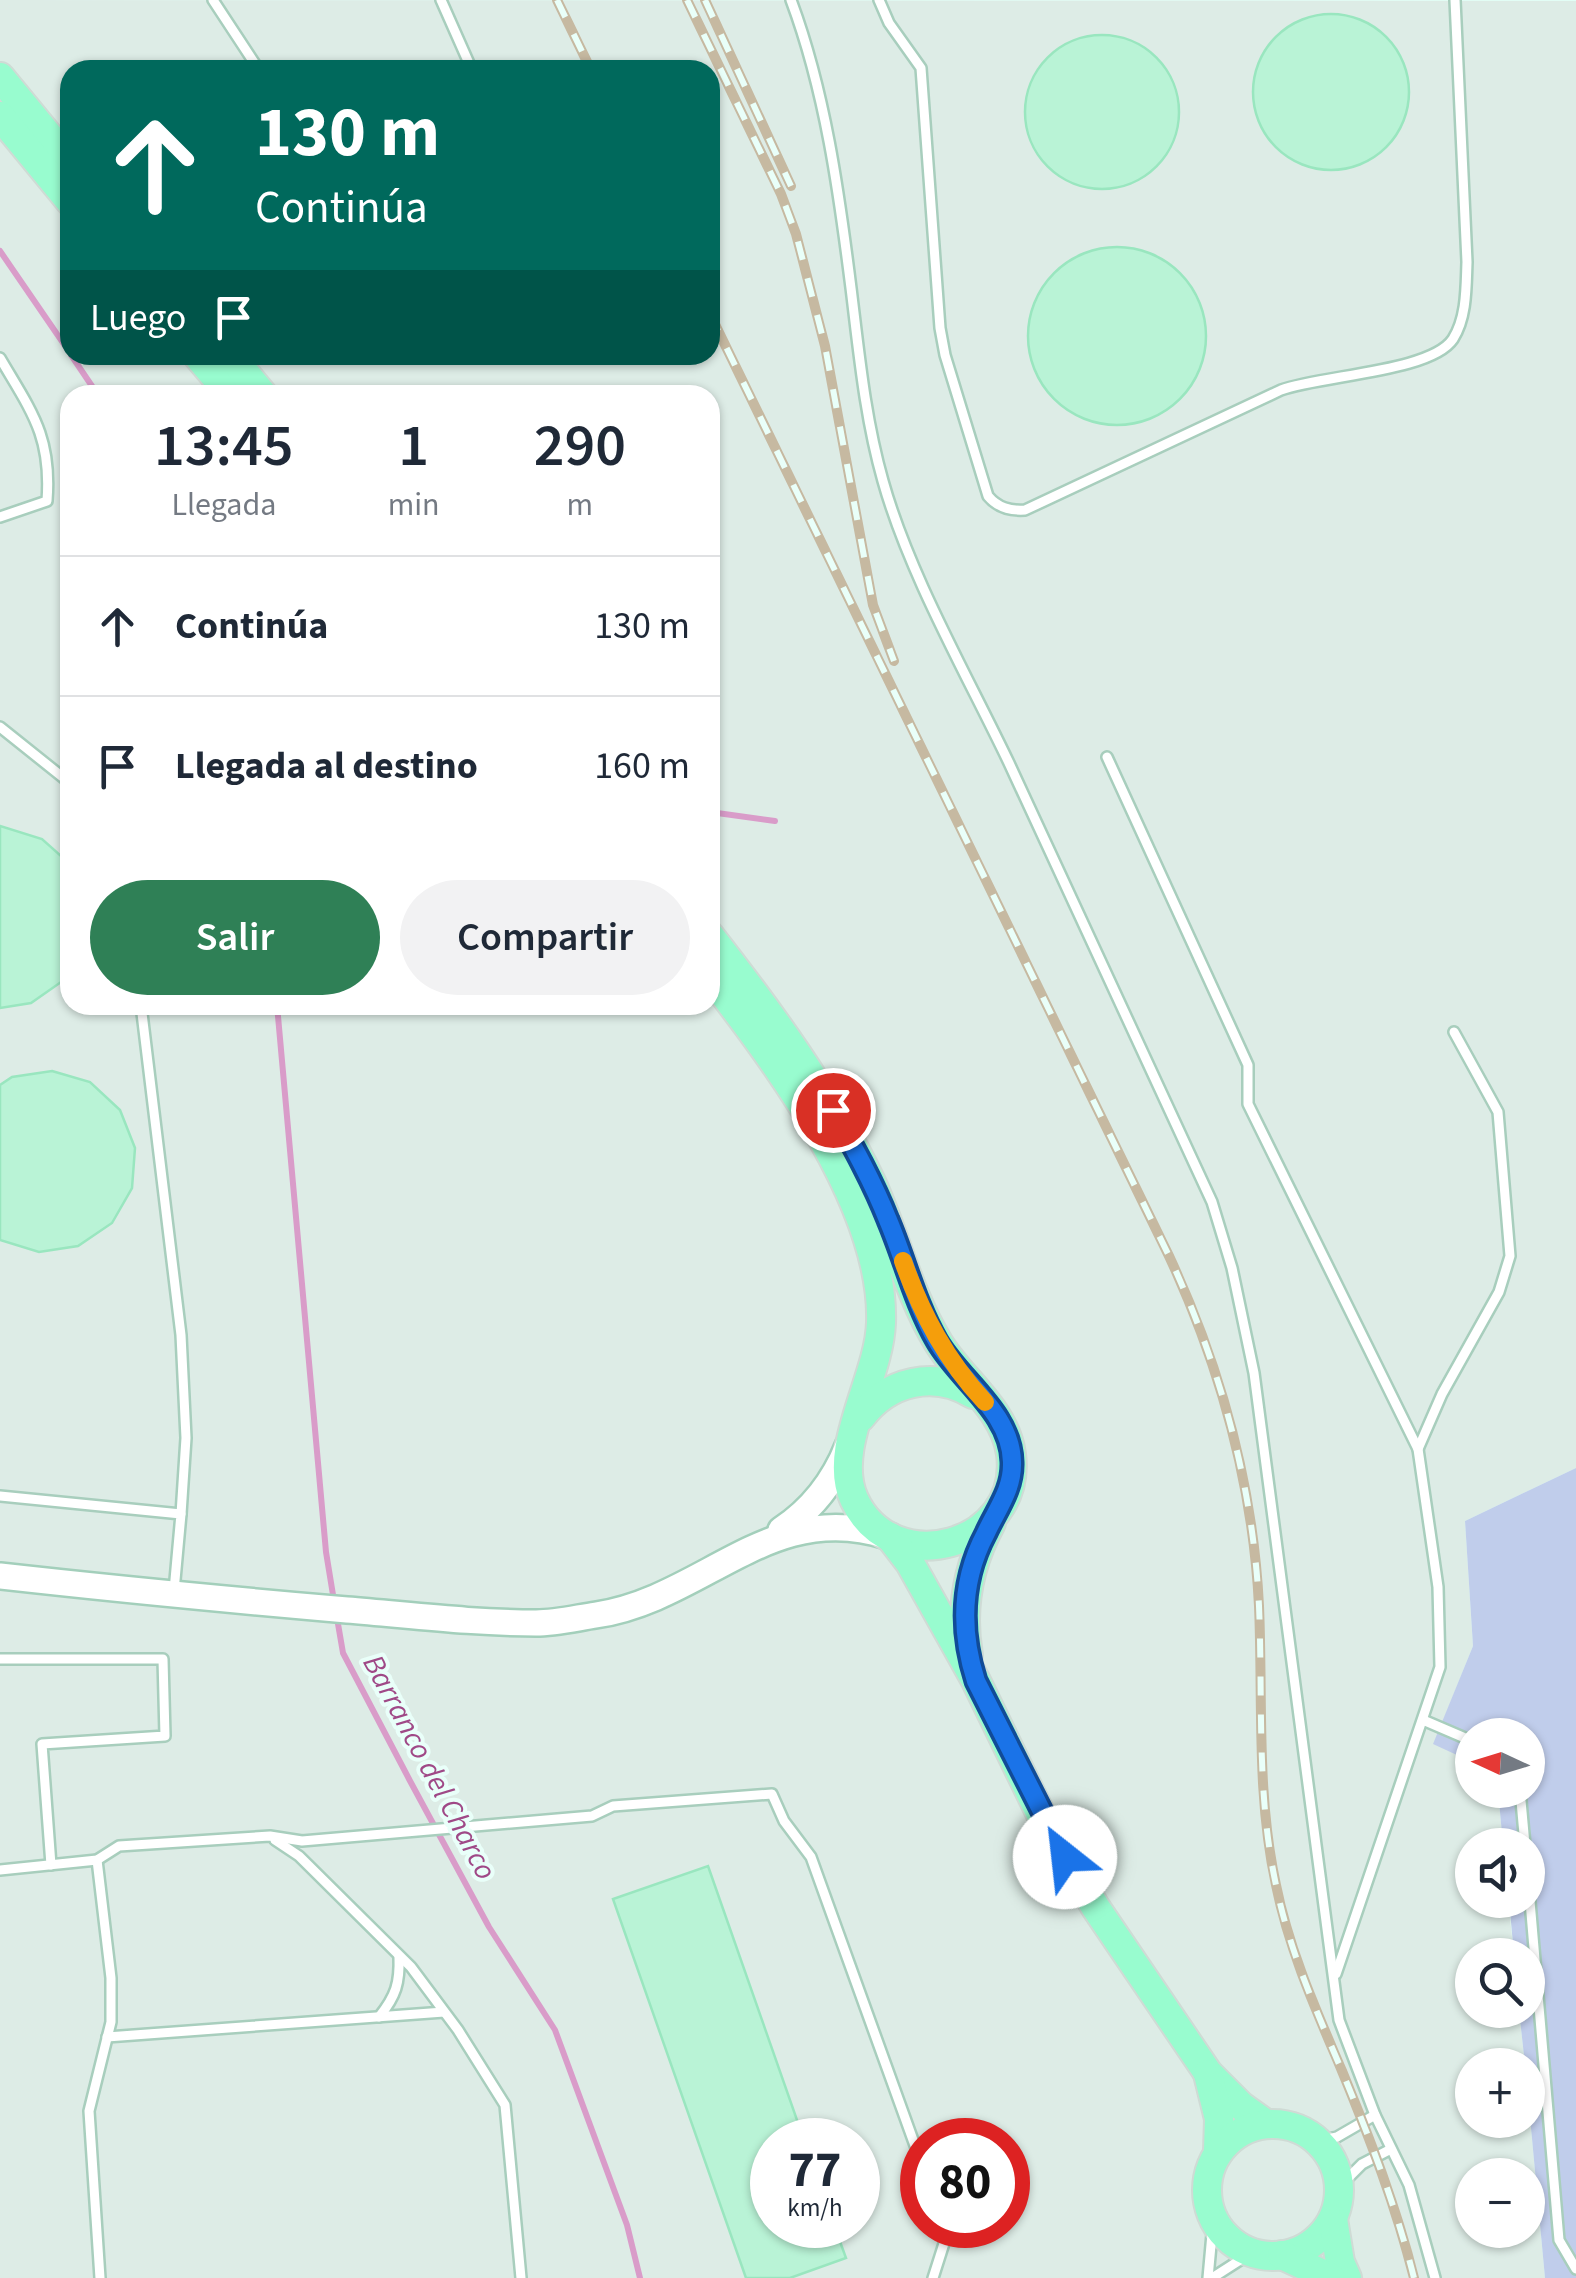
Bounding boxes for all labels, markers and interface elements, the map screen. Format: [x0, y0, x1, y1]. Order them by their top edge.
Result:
text: 130 m [255, 83, 440, 183]
icon: ahead [90, 100, 220, 230]
text: Continúa [255, 176, 428, 240]
icon: arrive [206, 290, 261, 345]
text: Luego [90, 291, 186, 345]
text: 13:45 [154, 404, 294, 489]
text: 1 [398, 404, 429, 489]
text: 290 [534, 404, 626, 489]
text: Llegada [171, 482, 276, 528]
text: min [388, 482, 440, 528]
text: m [567, 482, 593, 528]
icon: ahead [90, 599, 145, 654]
text: Continúa [175, 599, 328, 653]
text: 130 m [594, 599, 690, 653]
icon: arrive [90, 739, 145, 794]
text: Llegada al destino [175, 739, 478, 793]
text: 160 m [594, 739, 690, 793]
button: Salir [90, 880, 380, 995]
button: Compartir [400, 880, 690, 995]
pin [791, 1068, 876, 1153]
icon: arrive [806, 1083, 861, 1138]
water label: Barranco del Charco [352, 1647, 507, 1888]
north arrow [1455, 1718, 1545, 1808]
map controls [1455, 1718, 1545, 2248]
position arrow [1013, 1805, 1117, 1909]
button: sound [1455, 1828, 1545, 1918]
button: search [1455, 1938, 1545, 2028]
button: + [1455, 2048, 1545, 2138]
speed limit sign: 80 [900, 2118, 1030, 2248]
text: 77 [789, 2135, 841, 2206]
button: − [1455, 2158, 1545, 2248]
text: km/h [787, 2190, 843, 2226]

